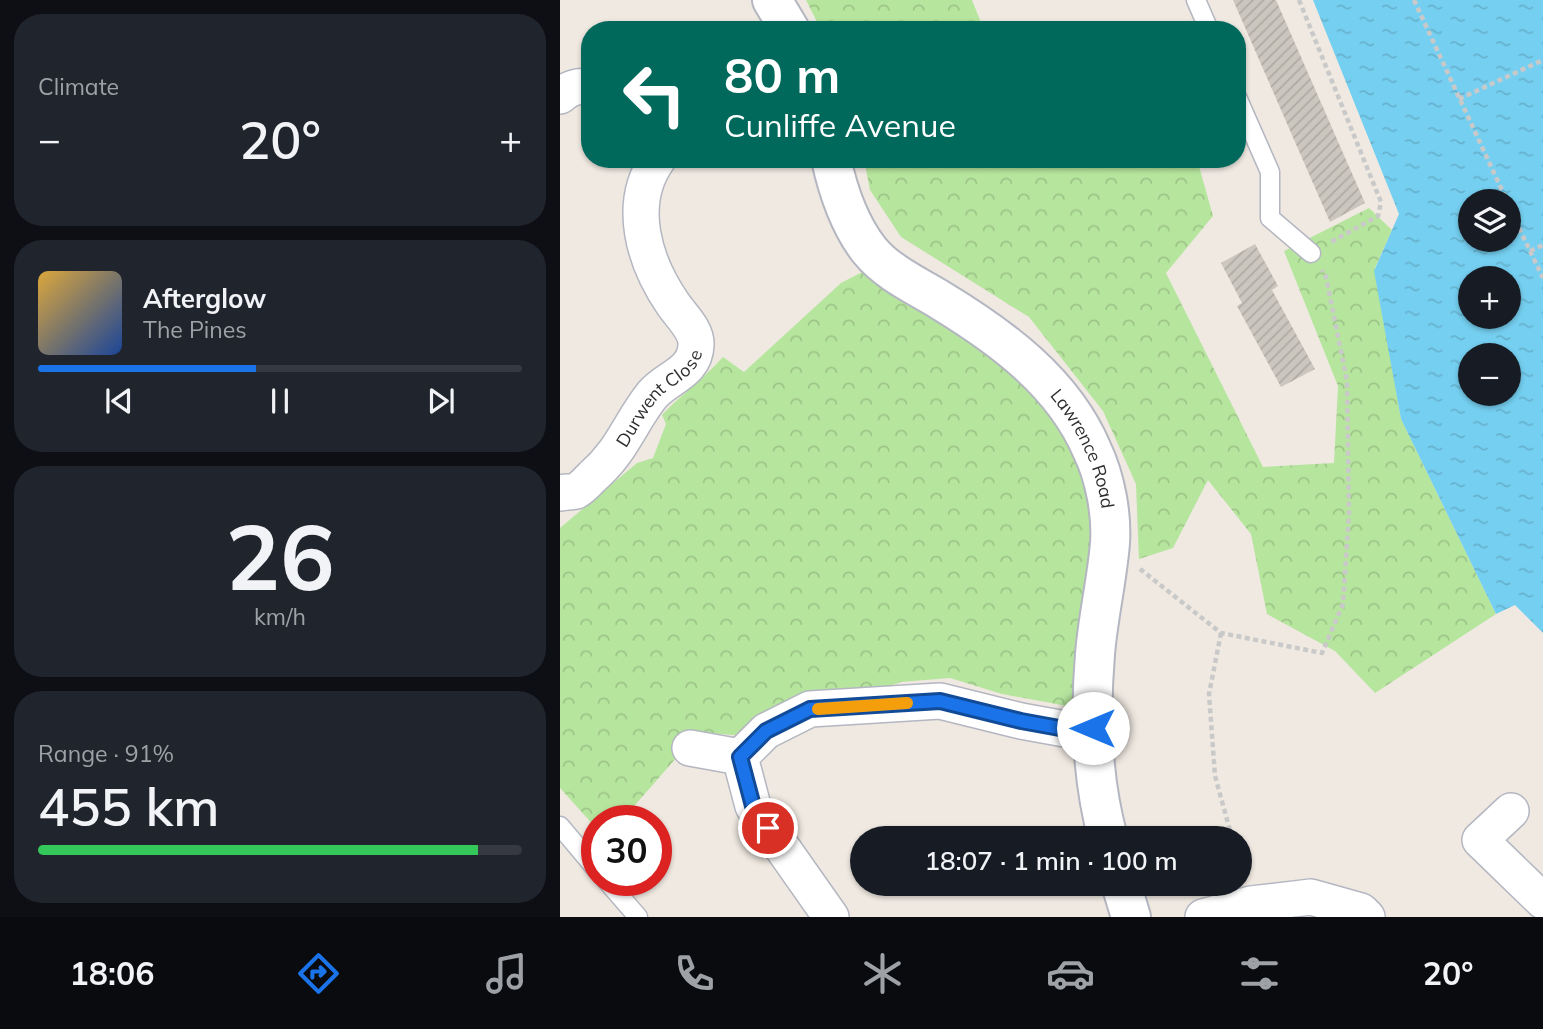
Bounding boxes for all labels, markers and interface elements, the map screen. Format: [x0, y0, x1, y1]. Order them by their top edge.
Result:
text: 80 m [724, 44, 840, 105]
icon: left [609, 49, 700, 140]
text: Climate [38, 72, 119, 101]
text: Cunliffe Avenue [724, 105, 956, 145]
text: 20° [239, 107, 321, 172]
text: − [38, 115, 61, 163]
text: + [499, 115, 522, 163]
map controls [1458, 189, 1521, 406]
button: layers [1458, 189, 1521, 252]
button: + [1458, 266, 1521, 329]
text: Afterglow [143, 282, 266, 315]
text: The Pines [143, 315, 247, 344]
button: − [1458, 343, 1521, 406]
street label: Durwent Close [610, 347, 707, 451]
icon: previous [100, 382, 138, 420]
icon: pause [261, 382, 299, 420]
icon: next [422, 382, 460, 420]
street label: Lawrence Road [1046, 384, 1120, 510]
text: 26 [225, 499, 335, 613]
text: km/h [254, 602, 306, 631]
position arrow [1056, 691, 1130, 765]
text: Range · 91% [38, 739, 174, 768]
text: 455 km [38, 774, 219, 839]
pin [738, 798, 798, 858]
speed limit sign: 30 [581, 805, 672, 896]
icon: arrive [749, 809, 787, 847]
text: 18:07 · 1 min · 100 m [924, 844, 1178, 877]
icon: directions [294, 949, 343, 998]
icon: music [482, 949, 531, 998]
icon: phone [670, 949, 719, 998]
icon: climate [858, 949, 907, 998]
icon: car [1046, 949, 1095, 998]
icon: filters [1235, 949, 1284, 998]
text: 18:06 [70, 953, 154, 993]
text: 20° [1423, 953, 1473, 993]

